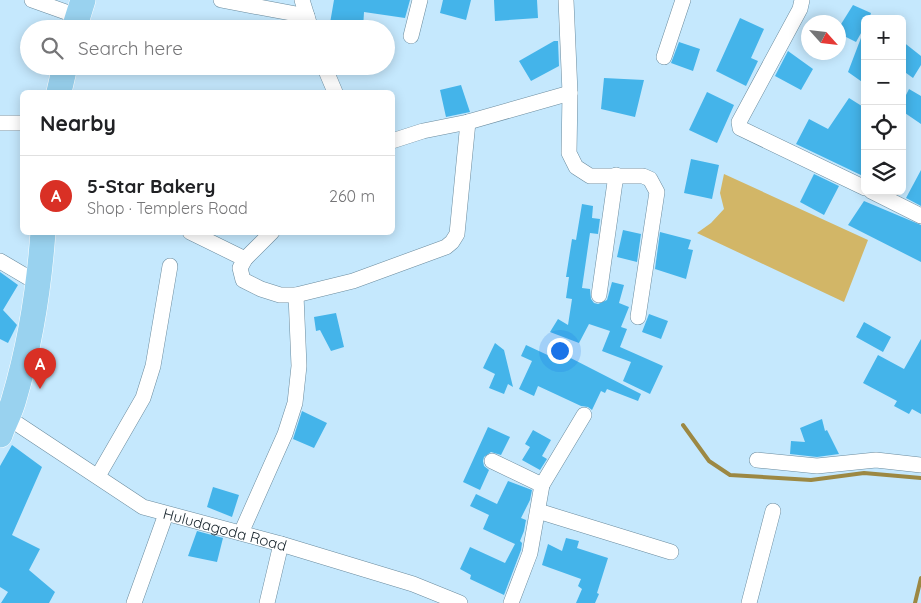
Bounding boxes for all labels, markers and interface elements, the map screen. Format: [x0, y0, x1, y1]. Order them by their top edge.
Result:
north arrow [801, 15, 846, 60]
map controls [861, 15, 906, 195]
button: + [861, 15, 906, 60]
search box [20, 20, 395, 75]
icon: search [38, 34, 66, 62]
text: Search here [78, 36, 183, 60]
button: − [861, 60, 906, 105]
button: locate [861, 105, 906, 150]
text: Nearby [40, 110, 116, 136]
button: layers [861, 150, 906, 195]
text: 5-Star Bakery [87, 174, 215, 198]
text: A [51, 186, 61, 206]
text: 260 m [329, 186, 375, 206]
text: Shop · Templers Road [87, 198, 248, 218]
your location [547, 338, 573, 364]
pin: A [24, 348, 56, 389]
street label: Huludagoda Road [161, 503, 289, 555]

